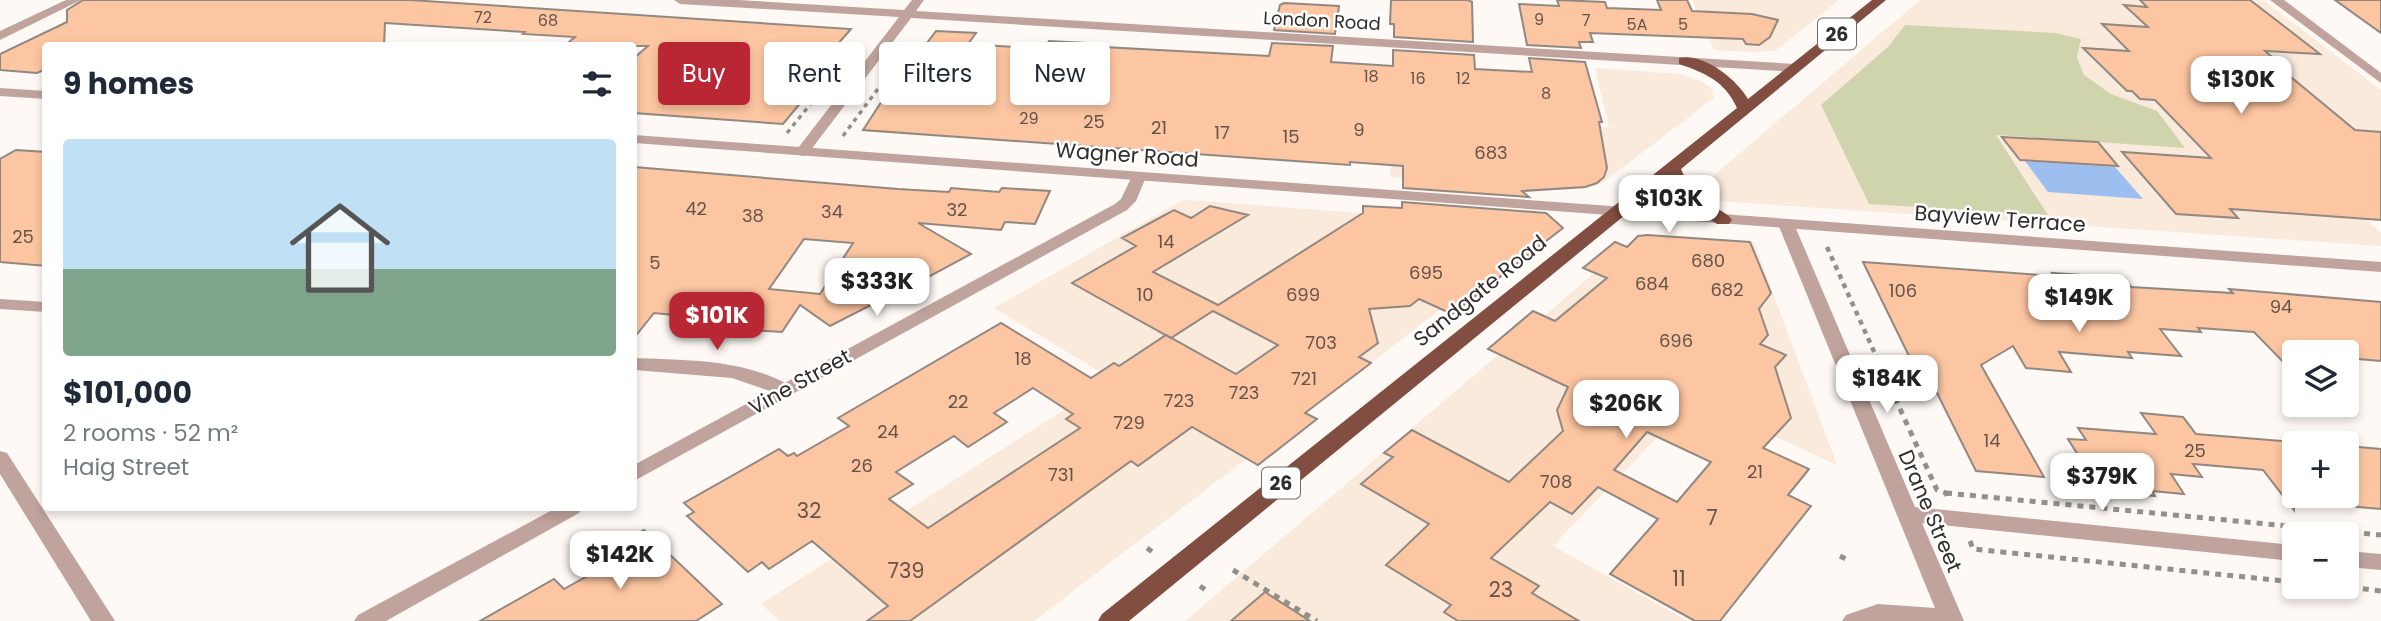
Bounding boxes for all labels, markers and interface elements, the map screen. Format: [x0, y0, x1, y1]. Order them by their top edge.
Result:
street label: London Road [1263, 5, 1381, 36]
house number: 72 [474, 6, 492, 29]
house number: 9 [1534, 8, 1544, 31]
house number: 68 [538, 9, 558, 32]
house number: 7 [1582, 9, 1591, 32]
house number: 5A [1627, 13, 1648, 36]
house number: 5 [1678, 13, 1688, 36]
road number: 26 [1818, 18, 1856, 50]
chip: Buy [658, 42, 750, 105]
chip: Rent [764, 42, 865, 105]
chip: Filters [879, 42, 996, 105]
chip: New [1010, 42, 1110, 105]
pin: $130K [2192, 57, 2290, 116]
text: 9 homes [63, 62, 194, 105]
text: $130K [2207, 63, 2275, 95]
icon: filters [578, 65, 616, 103]
house number: 18 [1363, 65, 1379, 88]
house number: 16 [1410, 67, 1426, 90]
house number: 12 [1456, 67, 1470, 90]
house number: 8 [1541, 82, 1551, 105]
house number: 29 [1019, 107, 1039, 130]
house number: 25 [1083, 109, 1105, 134]
house number: 21 [1151, 115, 1167, 140]
house number: 9 [1353, 117, 1365, 142]
house number: 17 [1214, 120, 1230, 145]
house number: 15 [1282, 124, 1300, 149]
street label: Wagner Road [1055, 135, 1200, 174]
house number: 683 [1474, 140, 1508, 165]
pin: $103K [1620, 176, 1718, 235]
text: $103K [1635, 182, 1703, 214]
icon: home [277, 185, 403, 311]
house number: 42 [685, 196, 707, 221]
house number: 32 [947, 197, 967, 222]
street label: Bayview Terrace [1913, 198, 2087, 239]
house number: 34 [821, 199, 843, 224]
house number: 38 [742, 203, 764, 228]
house number: 25 [12, 224, 34, 249]
street label: Sandgate Road [1407, 228, 1552, 353]
house number: 14 [1157, 229, 1175, 254]
house number: 680 [1691, 248, 1725, 273]
house number: 5 [649, 250, 661, 275]
pin: $333K [828, 258, 926, 318]
house number: 695 [1409, 260, 1443, 285]
text: $333K [841, 265, 913, 297]
house number: 684 [1635, 271, 1669, 296]
pin: $149K [2030, 274, 2128, 334]
house number: 682 [1710, 277, 1744, 302]
house number: 106 [1889, 278, 1917, 303]
text: $149K [2044, 281, 2114, 313]
house number: 10 [1136, 282, 1154, 307]
house number: 699 [1286, 282, 1320, 307]
pin: $101K [668, 292, 766, 352]
house number: 94 [2270, 294, 2292, 319]
text: $101K [685, 299, 749, 331]
house number: 696 [1659, 328, 1693, 353]
house number: 703 [1305, 330, 1337, 355]
map controls [2282, 340, 2359, 599]
button: layers [2282, 340, 2359, 417]
street label: Vine Street [743, 342, 856, 422]
house number: 18 [1014, 346, 1032, 371]
pin: $184K [1838, 356, 1936, 415]
text: $184K [1852, 362, 1922, 394]
house number: 721 [1291, 366, 1317, 391]
text: $101,000 [63, 371, 192, 414]
house number: 723 [1229, 380, 1259, 405]
pin: $206K [1577, 380, 1675, 440]
text: $206K [1589, 387, 1663, 419]
house number: 723 [1164, 388, 1194, 413]
house number: 22 [948, 389, 968, 414]
house number: 729 [1113, 410, 1145, 435]
text: 2 rooms · 52 m² [63, 417, 238, 449]
house number: 24 [877, 419, 899, 444]
house number: 14 [1983, 428, 2001, 453]
button: + [2282, 431, 2359, 508]
house number: 25 [2184, 438, 2206, 463]
street label: Drane Street [1892, 445, 1969, 577]
text: Haig Street [63, 451, 189, 483]
house number: 26 [851, 453, 873, 478]
pin: $379K [2053, 454, 2151, 513]
house number: 21 [1747, 459, 1763, 484]
text: $379K [2066, 460, 2138, 492]
house number: 731 [1048, 462, 1074, 487]
road number: 26 [1262, 468, 1300, 498]
house number: 708 [1540, 469, 1572, 494]
house number: 32 [797, 496, 821, 525]
house number: 7 [1706, 503, 1718, 532]
button: − [2282, 522, 2359, 599]
pin: $142K [571, 532, 669, 591]
text: $142K [586, 538, 654, 570]
house number: 739 [887, 556, 925, 585]
house number: 11 [1672, 564, 1686, 593]
house number: 23 [1489, 575, 1513, 604]

